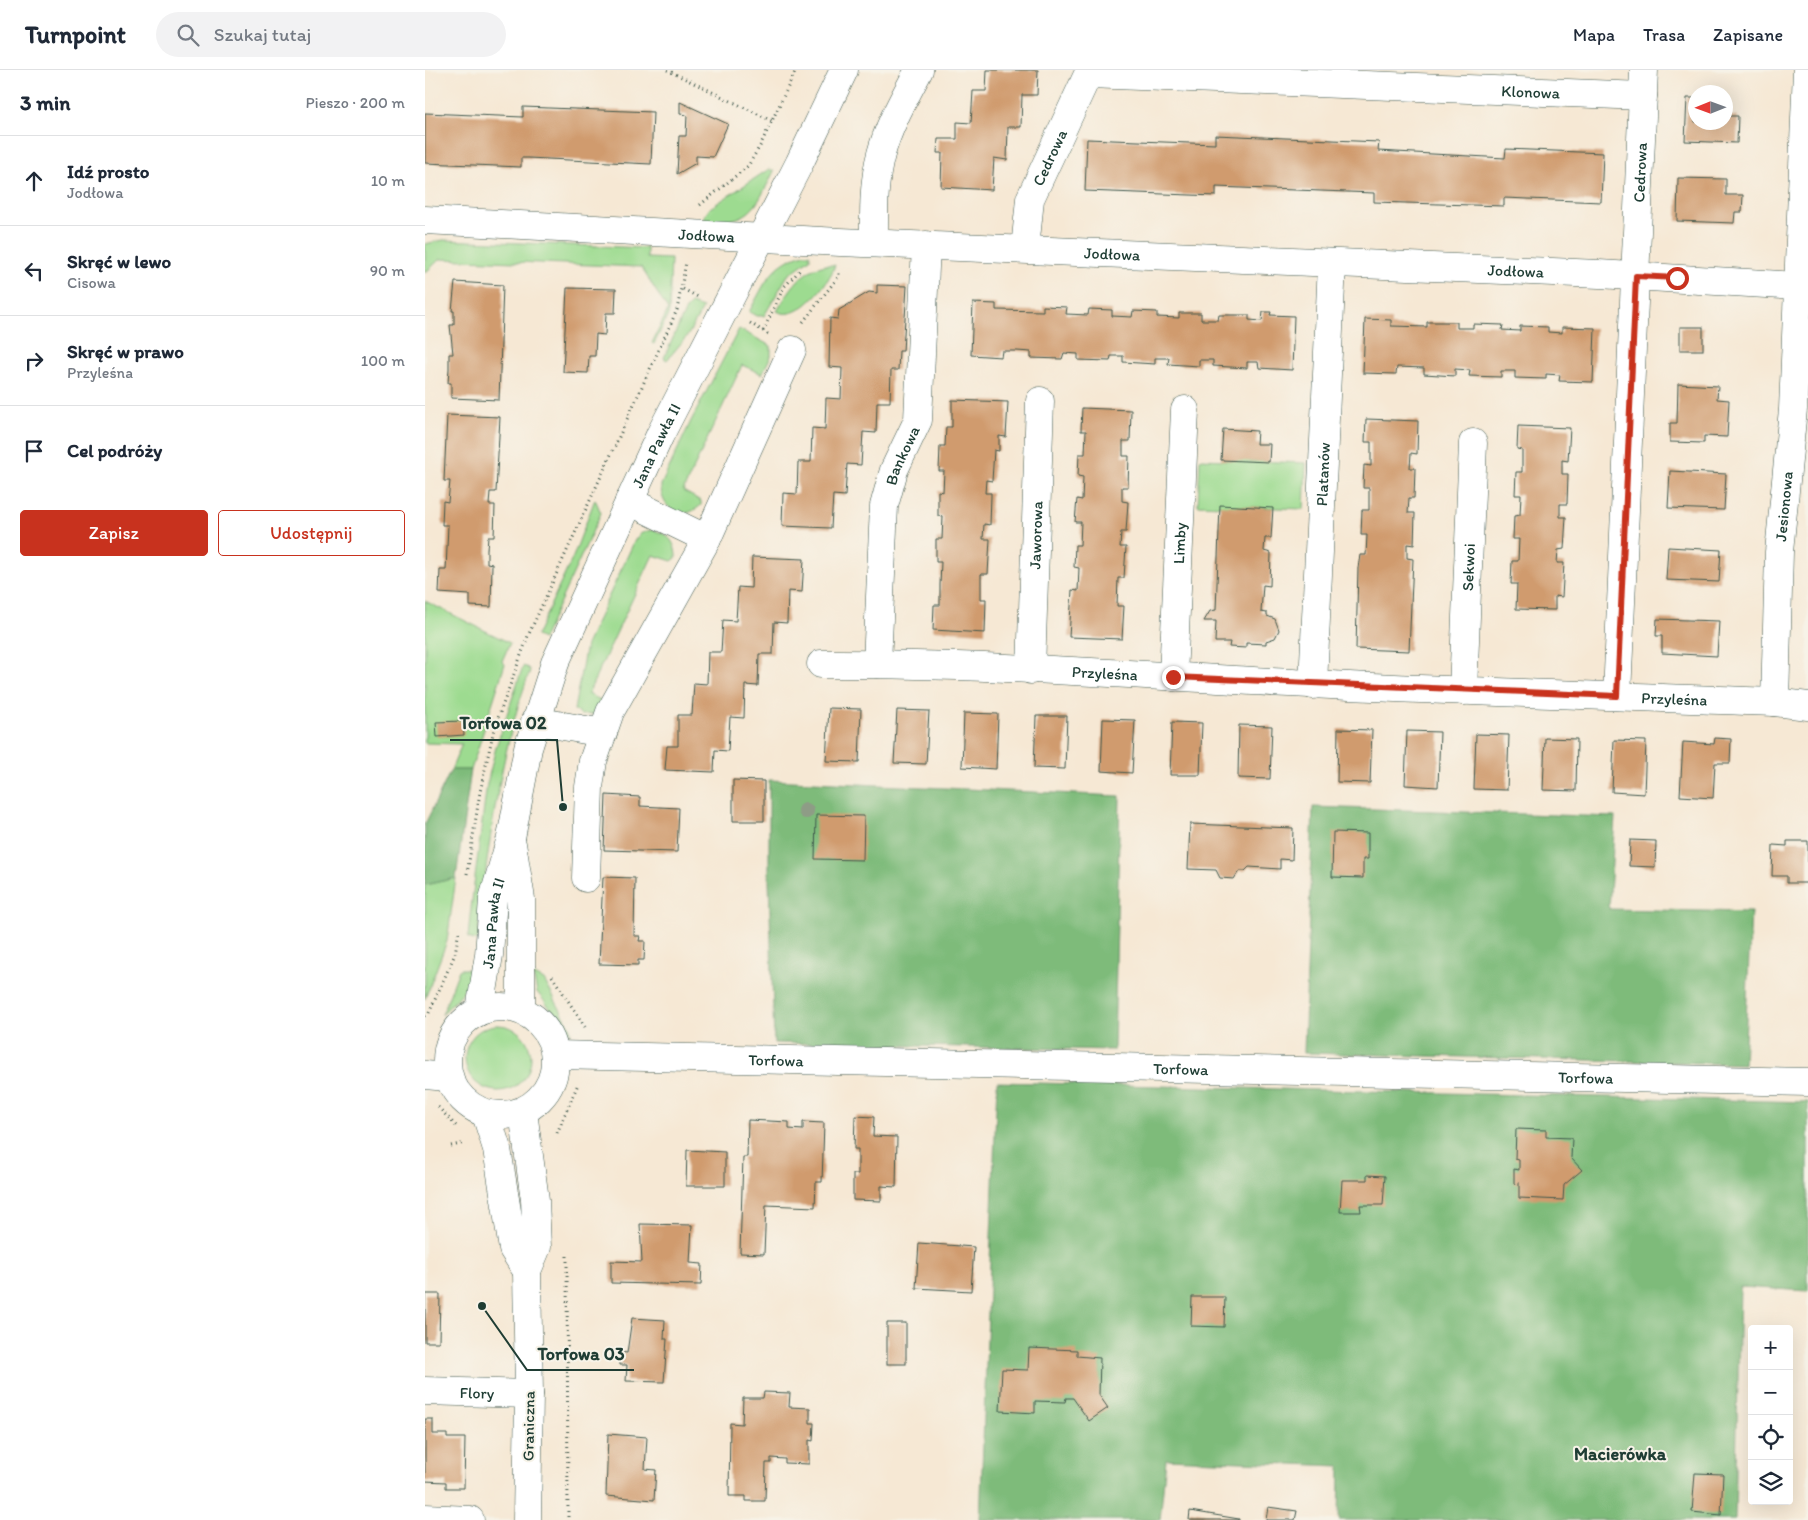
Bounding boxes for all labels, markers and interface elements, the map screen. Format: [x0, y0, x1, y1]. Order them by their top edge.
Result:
search box [156, 12, 506, 57]
text: Turnpoint [25, 20, 126, 49]
icon: search [174, 21, 202, 49]
text: Szukaj tutaj [214, 23, 311, 46]
text: Mapa [1573, 24, 1615, 46]
text: Trasa [1643, 24, 1685, 46]
text: Zapisane [1713, 24, 1783, 46]
street label: Klonowa [1501, 81, 1561, 103]
north arrow [1688, 85, 1733, 130]
text: 3 min [20, 90, 70, 115]
text: Pieszo · 200 m [305, 93, 405, 112]
street label: Cedrowa [1028, 126, 1071, 189]
street label: Cedrowa [1629, 141, 1651, 203]
text: Idź prosto [67, 160, 150, 183]
icon: ahead [20, 167, 48, 195]
text: 10 m [371, 171, 405, 190]
text: Jodłowa [67, 183, 123, 202]
street label: Jodłowa [678, 224, 736, 246]
street label: Jodłowa [1084, 243, 1141, 265]
text: Skręć w lewo [67, 250, 171, 273]
icon: left [20, 257, 48, 285]
street label: Jodłowa [1487, 260, 1545, 282]
text: 90 m [370, 261, 405, 280]
route start [1666, 267, 1689, 290]
text: Cisowa [67, 273, 116, 292]
text: Skręć w prawo [67, 340, 184, 363]
icon: right [20, 347, 48, 375]
text: 100 m [361, 351, 405, 370]
text: Przyleśna [67, 363, 133, 382]
street label: Jana Pawła II [628, 400, 685, 491]
street label: Bankowa [881, 422, 924, 487]
icon: arrive [20, 437, 48, 465]
text: Cel podróży [67, 439, 162, 462]
street label: Platanów [1312, 442, 1334, 507]
street label: Jesionowa [1771, 470, 1797, 542]
street label: Jaworowa [1025, 500, 1047, 570]
button: Zapisz [20, 510, 208, 556]
button: Udostępnij [218, 510, 405, 556]
street label: Limby [1169, 522, 1190, 564]
street label: Sekwoi [1458, 543, 1479, 592]
street label: Przyleśna [1071, 662, 1138, 685]
route end [1162, 666, 1185, 689]
street label: Przyleśna [1641, 688, 1708, 709]
callout: Torfowa 02 [450, 707, 557, 740]
text: Torfowa 02 [459, 712, 547, 734]
street label: Jana Pawła II [478, 876, 509, 970]
street label: Torfowa [748, 1050, 805, 1070]
street label: Torfowa [1153, 1059, 1209, 1079]
street label: Torfowa [1558, 1068, 1614, 1088]
map controls [1748, 1325, 1793, 1505]
button: + [1748, 1325, 1793, 1370]
callout: Torfowa 03 [527, 1337, 634, 1370]
text: Torfowa 03 [536, 1343, 625, 1365]
button: − [1748, 1370, 1793, 1415]
street label: Flory [459, 1383, 495, 1403]
street label: Graniczna [518, 1390, 539, 1461]
button: locate [1748, 1415, 1793, 1460]
district label: Macierówka [1574, 1443, 1667, 1465]
button: layers [1748, 1460, 1793, 1505]

